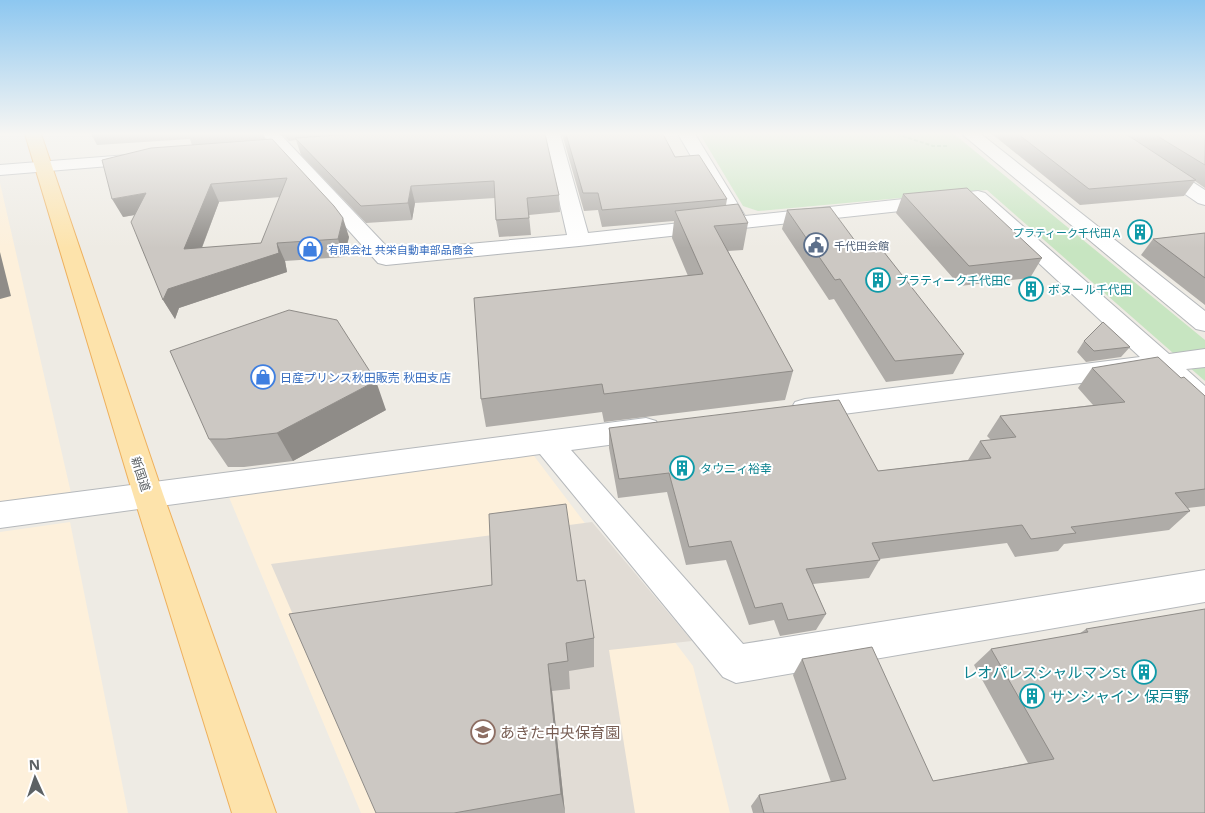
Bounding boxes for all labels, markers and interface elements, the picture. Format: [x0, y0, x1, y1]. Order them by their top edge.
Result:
building icon: プラティーク千代田Ａ [1127, 219, 1153, 245]
place label: プラティーク千代田Ａ [1013, 225, 1122, 240]
public building icon: 千代田会館 [803, 232, 829, 258]
shop icon: 有限会社 共栄自動車部品商会 [297, 236, 323, 262]
place label: 千代田会館 [834, 238, 889, 253]
place label: 有限会社 共栄自動車部品商会 [328, 242, 474, 257]
building icon: プラティーク千代田C [865, 267, 891, 293]
place label: プラティーク千代田C [896, 272, 1011, 289]
building icon: ボヌール千代田 [1018, 276, 1044, 302]
place label: ボヌール千代田 [1048, 281, 1132, 298]
shop icon: 日産プリンス秋田販売 秋田支店 [250, 364, 276, 390]
place label: 日産プリンス秋田販売 秋田支店 [280, 369, 451, 386]
street label: 新国道 [127, 454, 155, 494]
building icon: タウニィ裕幸 [669, 455, 695, 481]
place label: タウニィ裕幸 [700, 460, 772, 477]
building icon: レオパレスシャルマンSt [1131, 659, 1157, 685]
place label: レオパレスシャルマンSt [962, 662, 1127, 682]
building icon: サンシャイン 保戸野 [1019, 683, 1045, 709]
place label: サンシャイン 保戸野 [1050, 686, 1189, 706]
school or university icon: あきた中央保育園 [470, 719, 496, 745]
place label: あきた中央保育園 [500, 722, 620, 742]
north arrow [10, 753, 60, 803]
text: N [28, 755, 40, 774]

